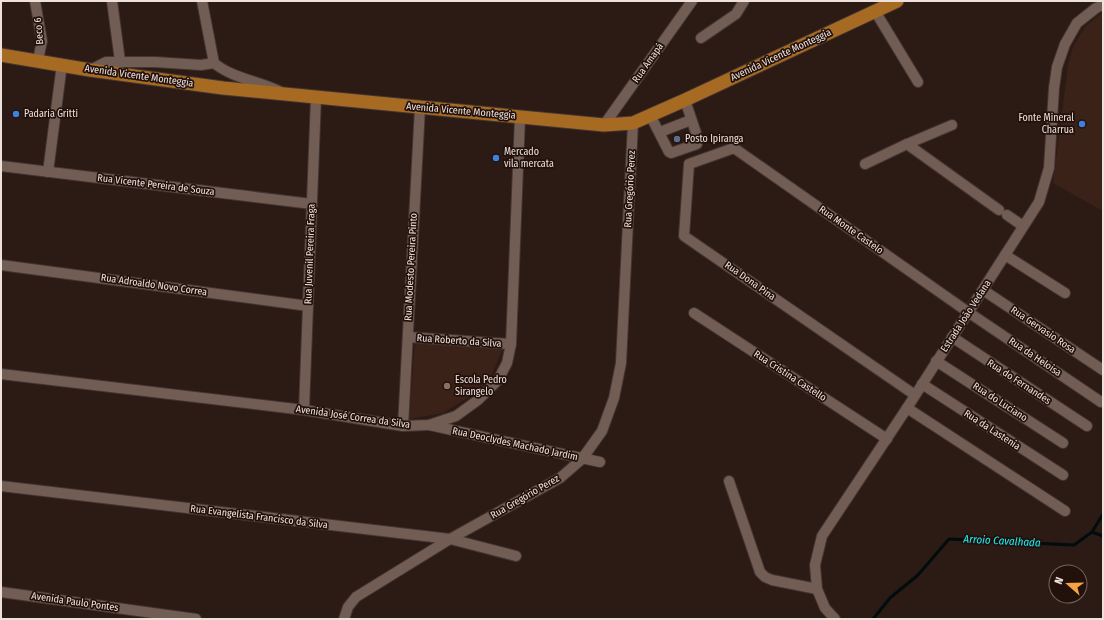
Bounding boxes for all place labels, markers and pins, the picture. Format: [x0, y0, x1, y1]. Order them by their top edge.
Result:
place label: Padaria Gritti [24, 108, 78, 120]
marker: Padaria Gritti [11, 109, 21, 119]
place label: Fonte Mineral Charrua [1019, 112, 1074, 136]
marker: Fonte Mineral Charrua [1077, 119, 1087, 129]
place label: Posto Ipiranga [685, 133, 744, 145]
marker: Posto Ipiranga [672, 134, 682, 144]
place label: Mercado vila mercata [504, 146, 554, 170]
marker: Mercado vila mercata [491, 153, 501, 163]
place label: Escola Pedro Sirangelo [455, 374, 507, 398]
marker: Escola Pedro Sirangelo [442, 381, 452, 391]

